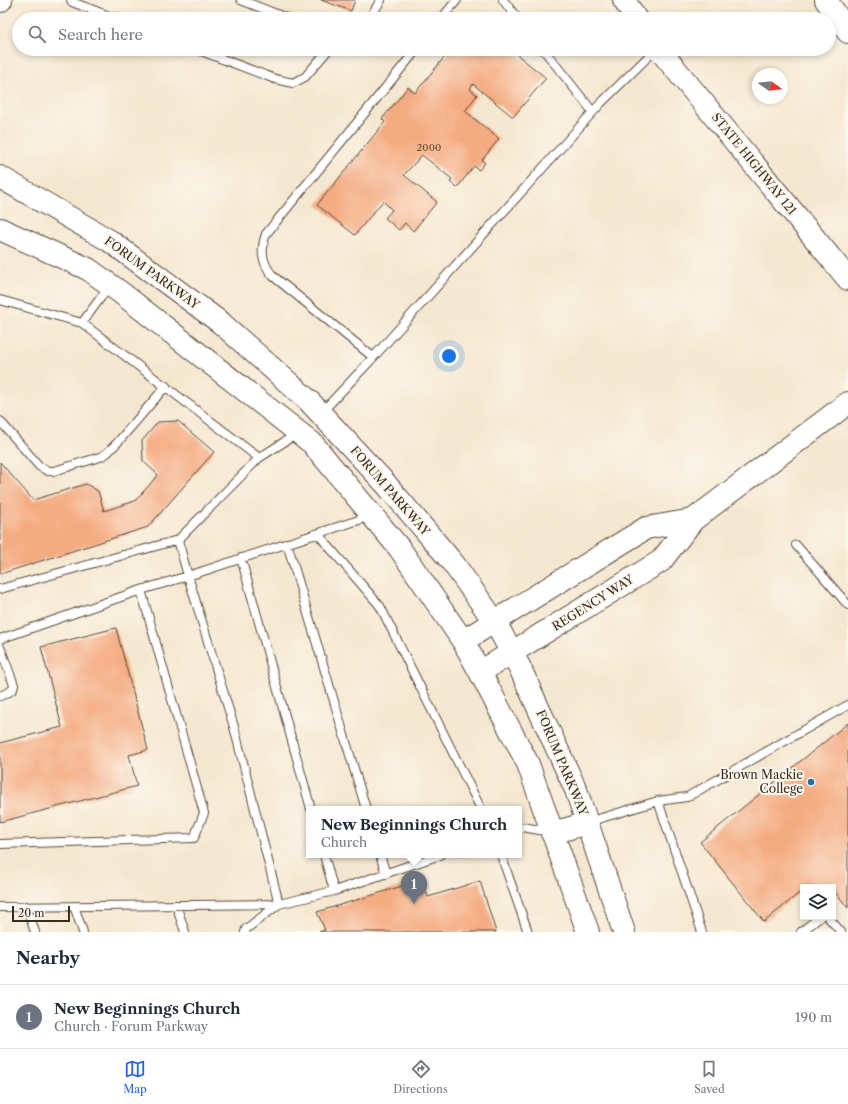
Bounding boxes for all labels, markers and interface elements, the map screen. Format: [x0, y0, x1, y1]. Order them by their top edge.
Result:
search box [12, 12, 836, 56]
icon: search [26, 23, 48, 45]
text: Search here [58, 25, 143, 44]
north arrow [752, 68, 788, 104]
street label: STATE HIGHWAY 121 [709, 110, 800, 218]
house number: 2000 [417, 141, 441, 154]
street label: FORUM PARKWAY [102, 233, 203, 312]
your location [439, 346, 459, 366]
street label: FORUM PARKWAY [347, 443, 434, 539]
street label: REGENCY WAY [549, 571, 637, 634]
street label: FORUM PARKWAY [533, 708, 592, 819]
place label: Brown Mackie College [720, 767, 803, 796]
marker: Brown Mackie College [806, 777, 816, 787]
popup [306, 806, 522, 858]
text: New Beginnings Church [321, 815, 507, 834]
text: Church [321, 834, 367, 850]
pin: 1 [401, 871, 427, 904]
map controls [800, 884, 836, 920]
button: layers [800, 884, 836, 920]
scale bar [12, 904, 70, 923]
text: 20 m [18, 906, 44, 920]
text: Nearby [16, 948, 80, 968]
text: New Beginnings Church [54, 999, 241, 1018]
text: 1 [26, 1009, 32, 1025]
text: 190 m [795, 1009, 832, 1025]
text: Church · Forum Parkway [54, 1018, 208, 1034]
tab: Map [123, 1058, 147, 1096]
tab: Directions [393, 1058, 448, 1096]
tab: Saved [694, 1058, 725, 1096]

